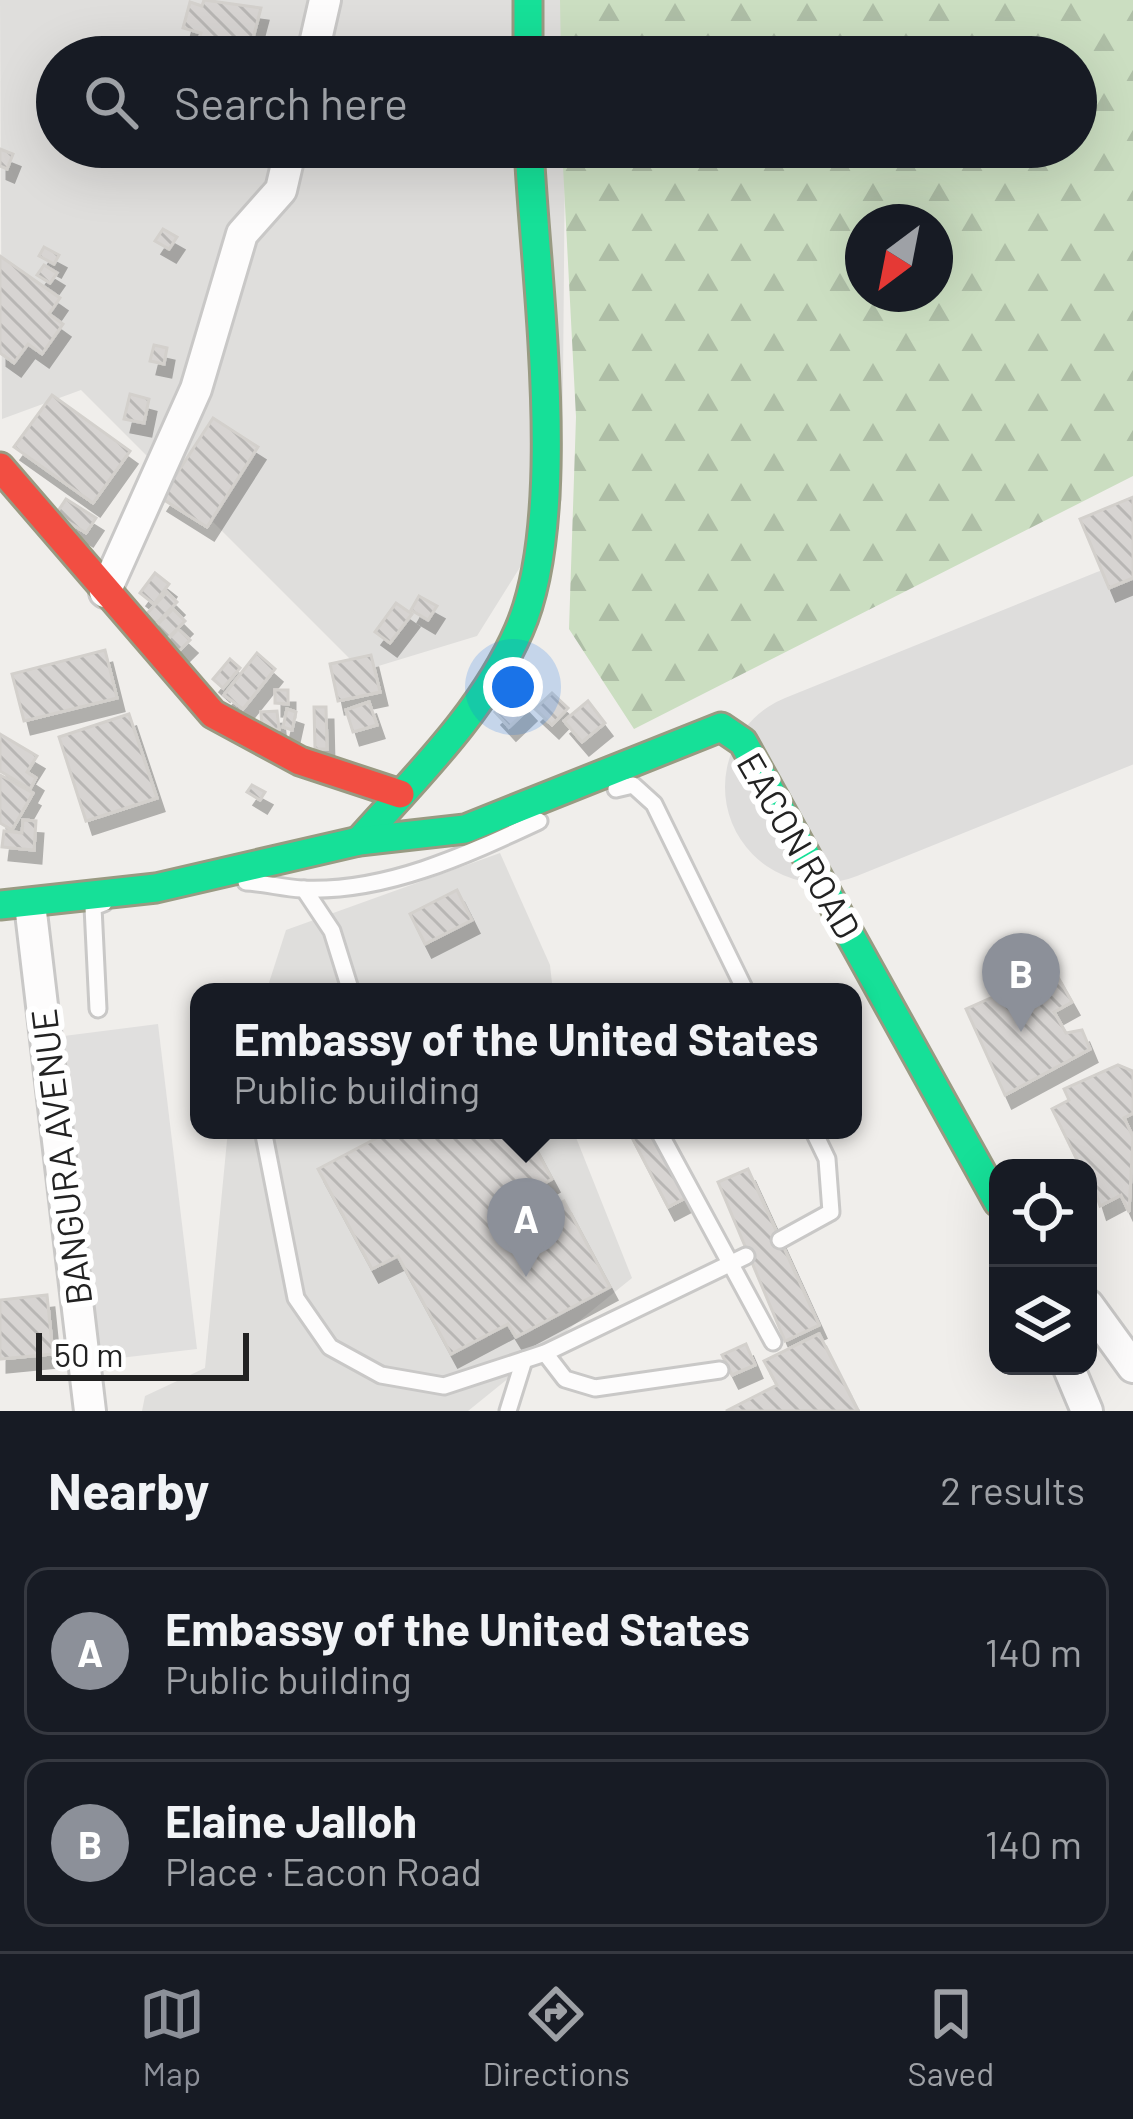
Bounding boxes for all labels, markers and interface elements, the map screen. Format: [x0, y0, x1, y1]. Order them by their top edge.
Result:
search box [36, 36, 1097, 168]
icon: search [78, 69, 144, 135]
text: Search here [174, 75, 408, 129]
north arrow [845, 204, 953, 312]
your location [483, 657, 543, 717]
street label: EACON ROAD [730, 744, 870, 946]
pin: B [982, 933, 1060, 1032]
popup [190, 983, 862, 1139]
street label: BANGURA AVENUE [21, 1007, 99, 1307]
text: Embassy of the United States [234, 1011, 818, 1065]
text: Public building [234, 1065, 480, 1112]
map controls [989, 1159, 1097, 1375]
button: locate [989, 1159, 1097, 1267]
pin: A [487, 1178, 565, 1277]
button: layers [989, 1267, 1097, 1375]
scale bar [36, 1327, 249, 1380]
text: 50 m [54, 1334, 124, 1374]
text: Nearby [48, 1459, 209, 1520]
text: 2 results [940, 1466, 1085, 1513]
text: Embassy of the United States [165, 1601, 750, 1655]
text: A [77, 1628, 103, 1675]
text: 140 m [985, 1628, 1082, 1675]
text: Public building [165, 1655, 412, 1702]
text: Elaine Jalloh [165, 1793, 417, 1847]
text: B [78, 1820, 102, 1867]
text: 140 m [985, 1820, 1082, 1867]
text: Place · Eacon Road [165, 1847, 482, 1894]
tab: Map [139, 1981, 205, 2093]
tab: Directions [482, 1981, 630, 2093]
tab: Saved [908, 1981, 994, 2093]

